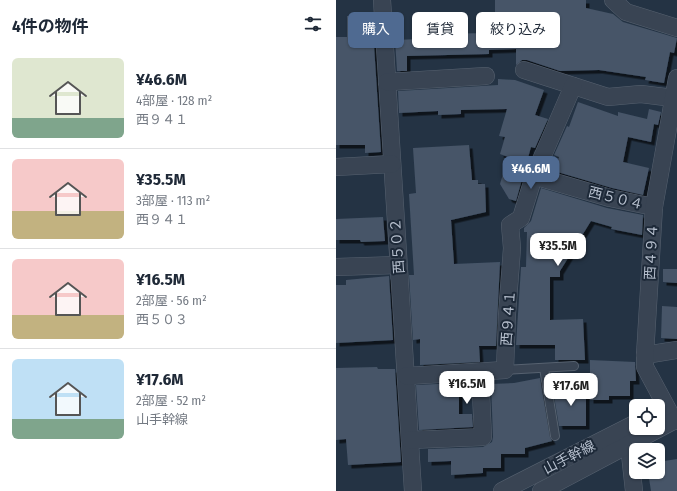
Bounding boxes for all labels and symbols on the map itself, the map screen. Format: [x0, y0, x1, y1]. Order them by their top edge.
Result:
pin: ¥46.6M [498, 156, 564, 190]
street label: 西５０４ [587, 183, 645, 214]
street label: 西５０２ [387, 217, 408, 274]
street label: 西４９４ [642, 224, 661, 280]
pin: ¥35.5M [525, 233, 591, 267]
street label: 西９４１ [498, 290, 519, 347]
pin: ¥16.5M [434, 371, 500, 405]
pin: ¥17.6M [538, 373, 604, 407]
street label: 山手幹線 [540, 437, 598, 478]

